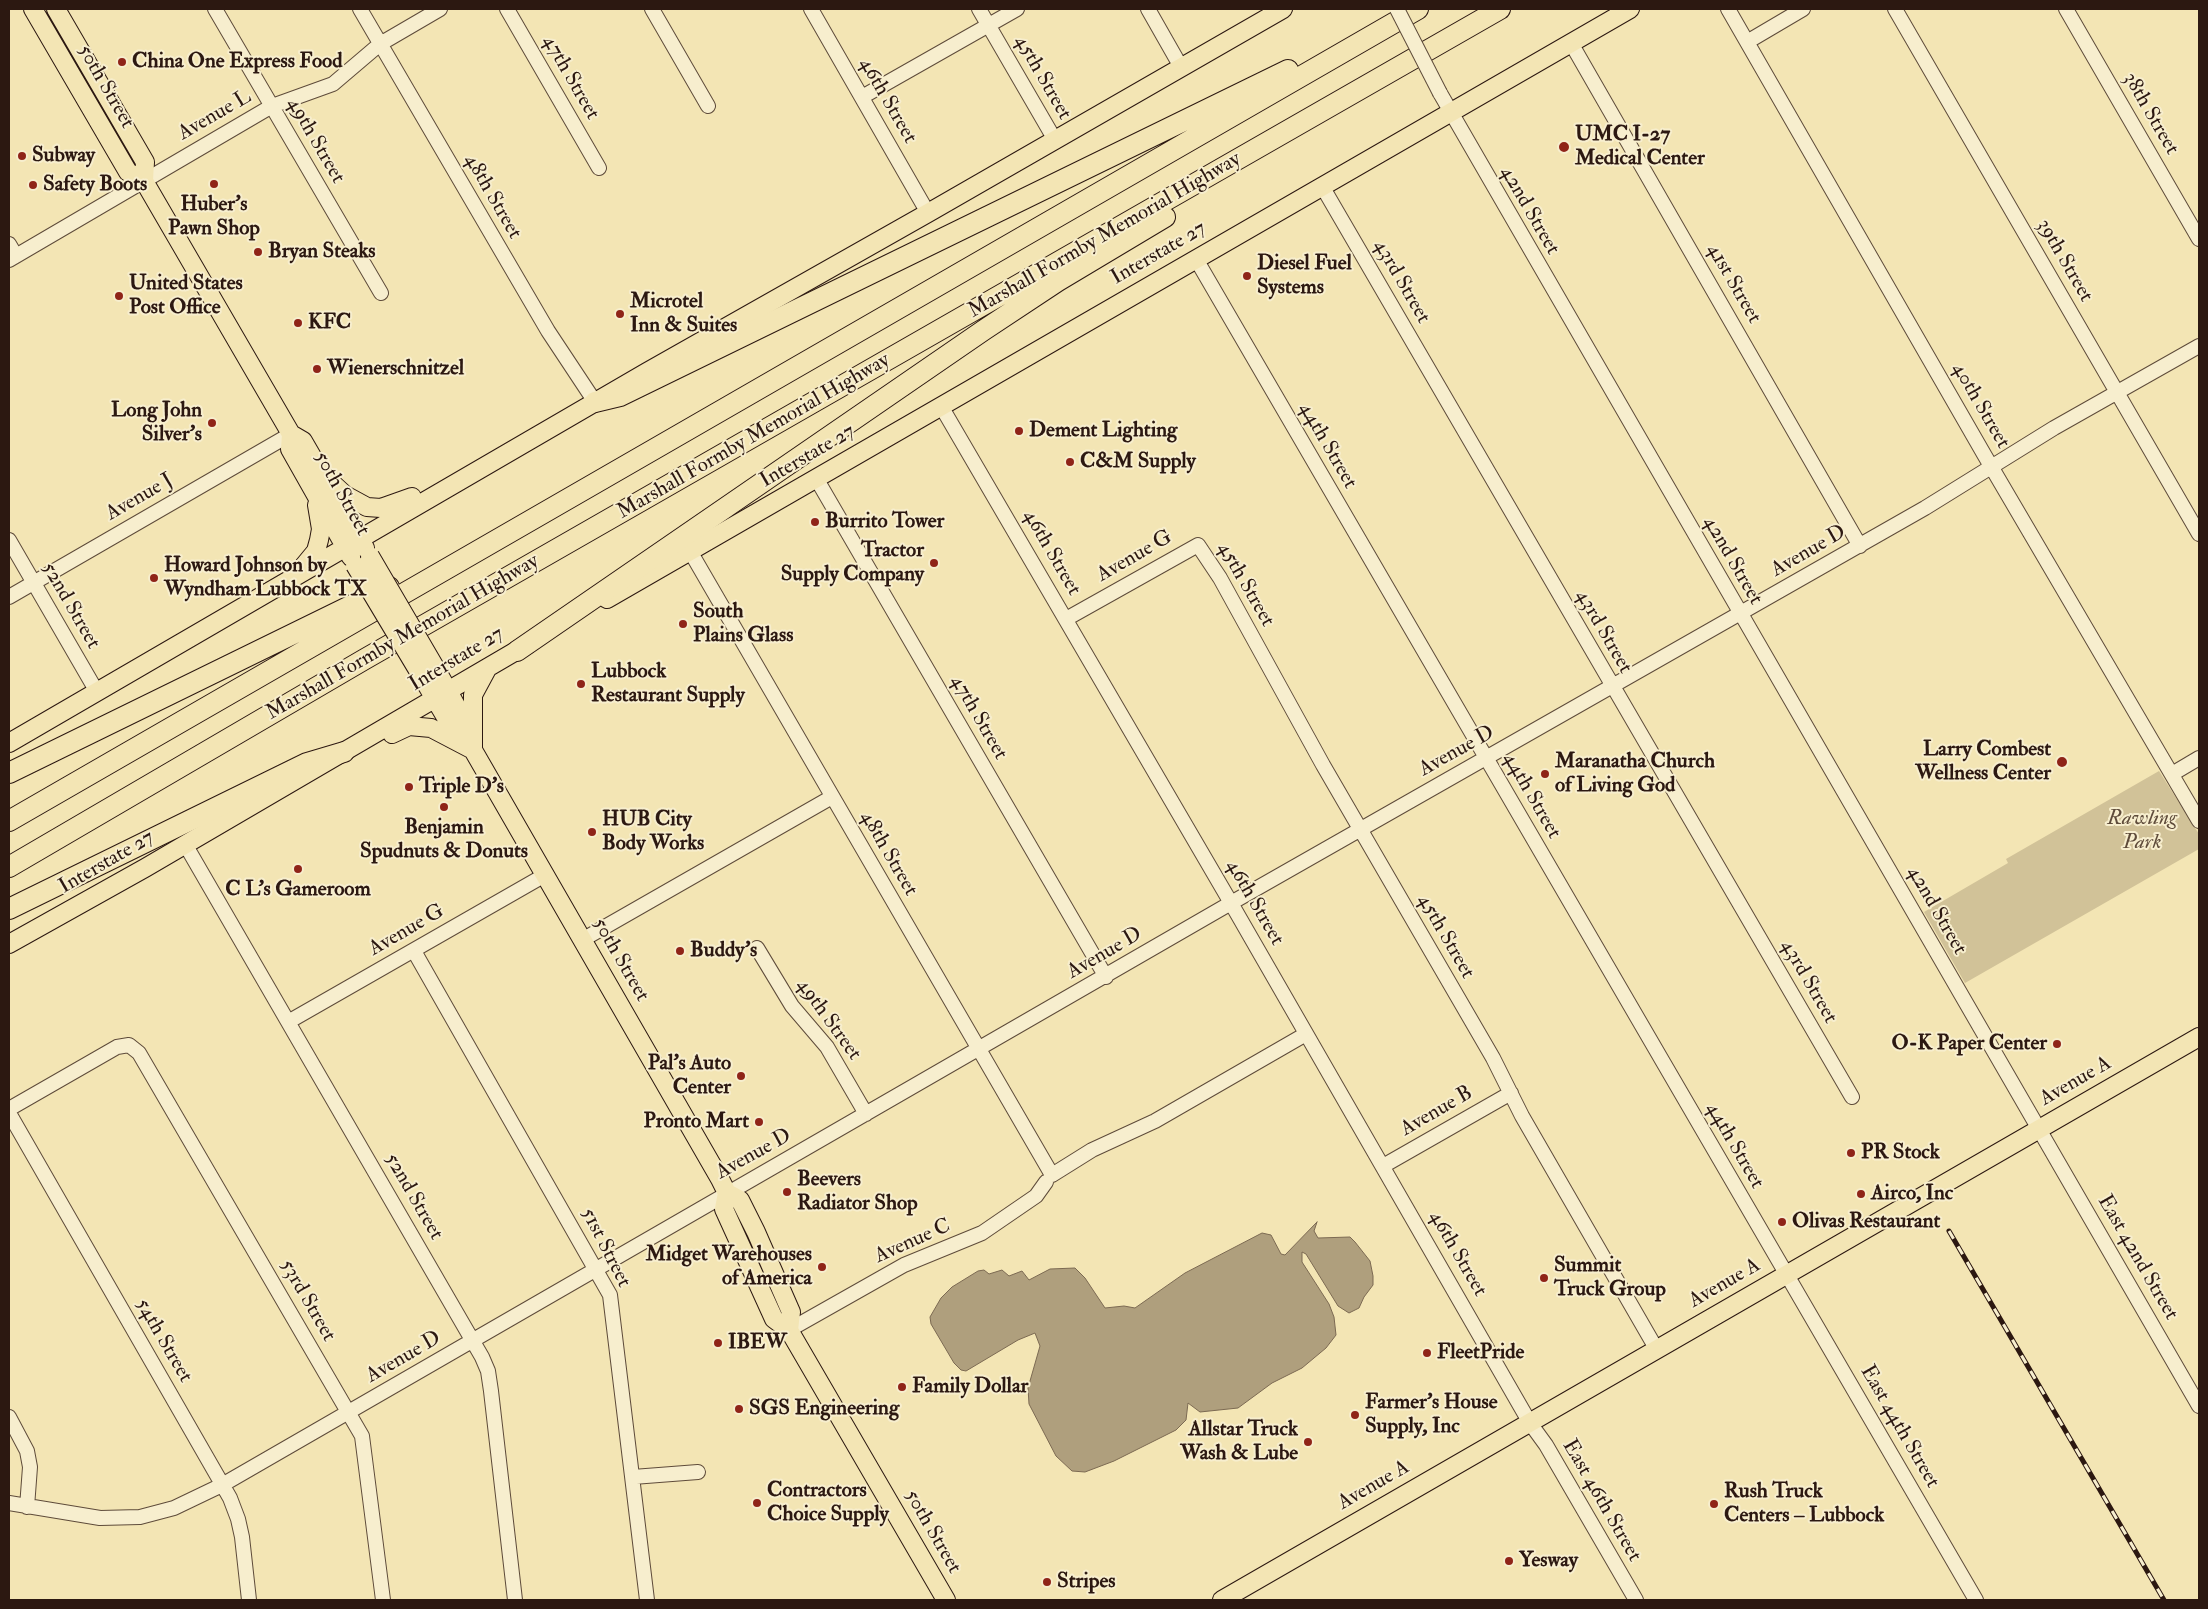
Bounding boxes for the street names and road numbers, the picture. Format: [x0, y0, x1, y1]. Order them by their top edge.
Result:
street label: 47th Street [536, 31, 604, 125]
street label: 45th Street [1008, 31, 1076, 125]
street label: 50th Street [71, 41, 139, 133]
street label: 46th Street [852, 54, 922, 148]
street label: 38th Street [2116, 68, 2184, 160]
street label: Avenue L [174, 85, 256, 147]
street label: 49th Street [280, 94, 350, 188]
street label: Marshall Formby Memorial Highway [964, 147, 1246, 325]
street label: 48th Street [458, 150, 526, 244]
street label: 42nd Street [1494, 162, 1564, 260]
street label: 39th Street [2030, 215, 2098, 307]
street label: Interstate 27 [1107, 217, 1211, 291]
street label: 43rd Street [1367, 236, 1435, 328]
street label: 41st Street [1700, 240, 1766, 328]
street label: Marshall Formby Memorial Highway [613, 348, 895, 526]
street label: 40th Street [1945, 359, 2015, 453]
street label: 44th Street [1292, 398, 1362, 494]
street label: Interstate 27 [756, 420, 860, 494]
street label: 50th Street [308, 447, 374, 541]
street label: Avenue J [102, 469, 178, 527]
street label: 46th Street [1016, 506, 1086, 600]
street label: 42nd Street [1697, 512, 1767, 610]
street label: Avenue D [1767, 521, 1851, 583]
street label: Avenue G [1093, 525, 1177, 589]
street label: 45th Street [1211, 538, 1279, 632]
street label: Marshall Formby Memorial Highway [262, 549, 544, 727]
street label: 52nd Street [35, 558, 105, 654]
street label: 43rd Street [1569, 586, 1637, 678]
street label: Interstate 27 [405, 622, 509, 698]
street label: 47th Street [944, 671, 1012, 765]
street label: Avenue D [1415, 721, 1499, 783]
street label: 44th Street [1496, 748, 1566, 844]
street label: 48th Street [854, 807, 922, 901]
street label: Interstate 27 [55, 826, 159, 900]
street label: 46th Street [1219, 856, 1289, 950]
street label: 42nd Street [1901, 862, 1971, 960]
street label: 45th Street [1411, 890, 1479, 984]
street label: Avenue G [365, 899, 449, 963]
street label: 50th Street [586, 914, 654, 1006]
street label: Avenue D [1063, 923, 1147, 985]
street label: 43rd Street [1774, 936, 1842, 1028]
street label: 49th Street [790, 974, 866, 1066]
street label: Avenue A [2036, 1051, 2116, 1113]
street label: Avenue B [1397, 1081, 1477, 1143]
street label: 44th Street [1699, 1098, 1769, 1194]
street label: Avenue D [712, 1124, 796, 1186]
street label: 52nd Street [378, 1149, 448, 1245]
street label: East 42nd Street [2091, 1191, 2183, 1325]
street label: 51st Street [574, 1204, 636, 1292]
street label: 46th Street [1422, 1207, 1492, 1301]
street label: Avenue C [871, 1214, 955, 1270]
street label: Avenue A [1685, 1253, 1765, 1315]
street label: 53rd Street [273, 1256, 341, 1346]
street label: 54th Street [129, 1294, 197, 1388]
street label: Avenue D [362, 1327, 446, 1389]
street label: East 44th Street [1854, 1361, 1944, 1493]
street label: East 46th Street [1556, 1435, 1646, 1567]
street label: Avenue A [1334, 1455, 1414, 1517]
street label: 50th Street [898, 1486, 966, 1578]

